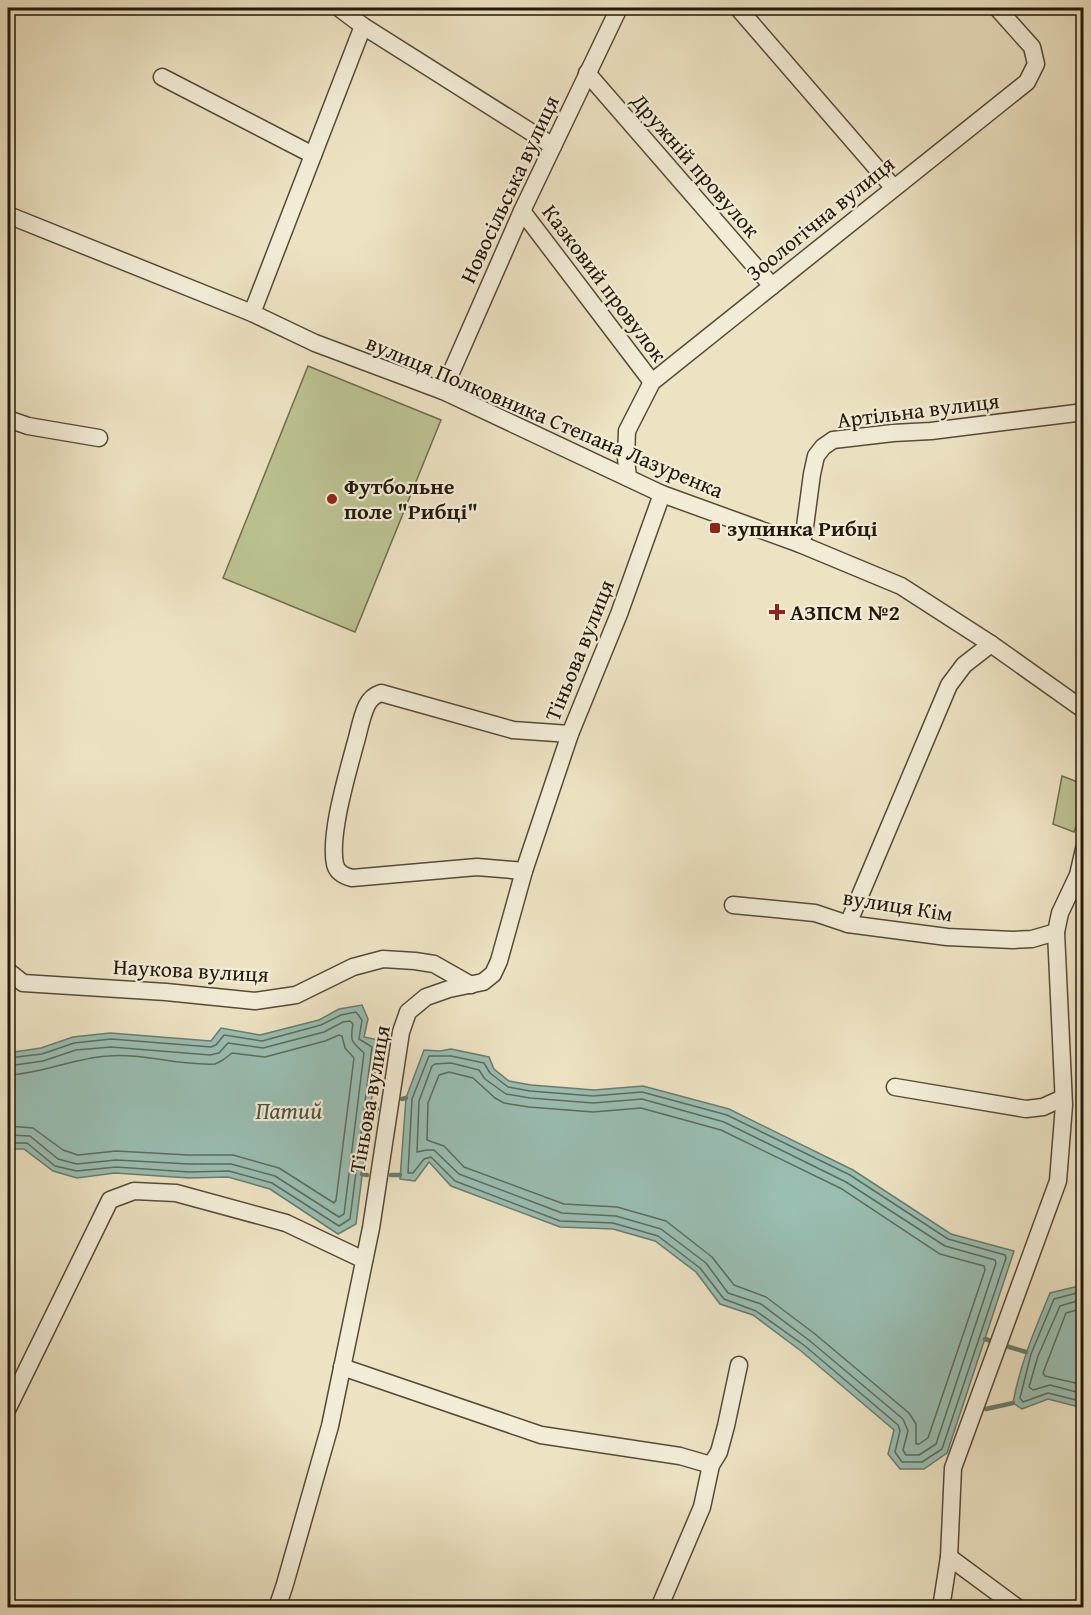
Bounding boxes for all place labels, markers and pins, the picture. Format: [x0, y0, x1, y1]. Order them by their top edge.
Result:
place label: Футбольне поле "Рибці" [344, 470, 478, 527]
marker: Футбольне поле "Рибці" [325, 492, 339, 506]
place label: зупинка Рибці [727, 512, 878, 544]
marker: зупинка Рибці [708, 521, 722, 535]
place label: АЗПСМ №2 [790, 596, 900, 628]
marker: АЗПСМ №2 [768, 603, 786, 621]

